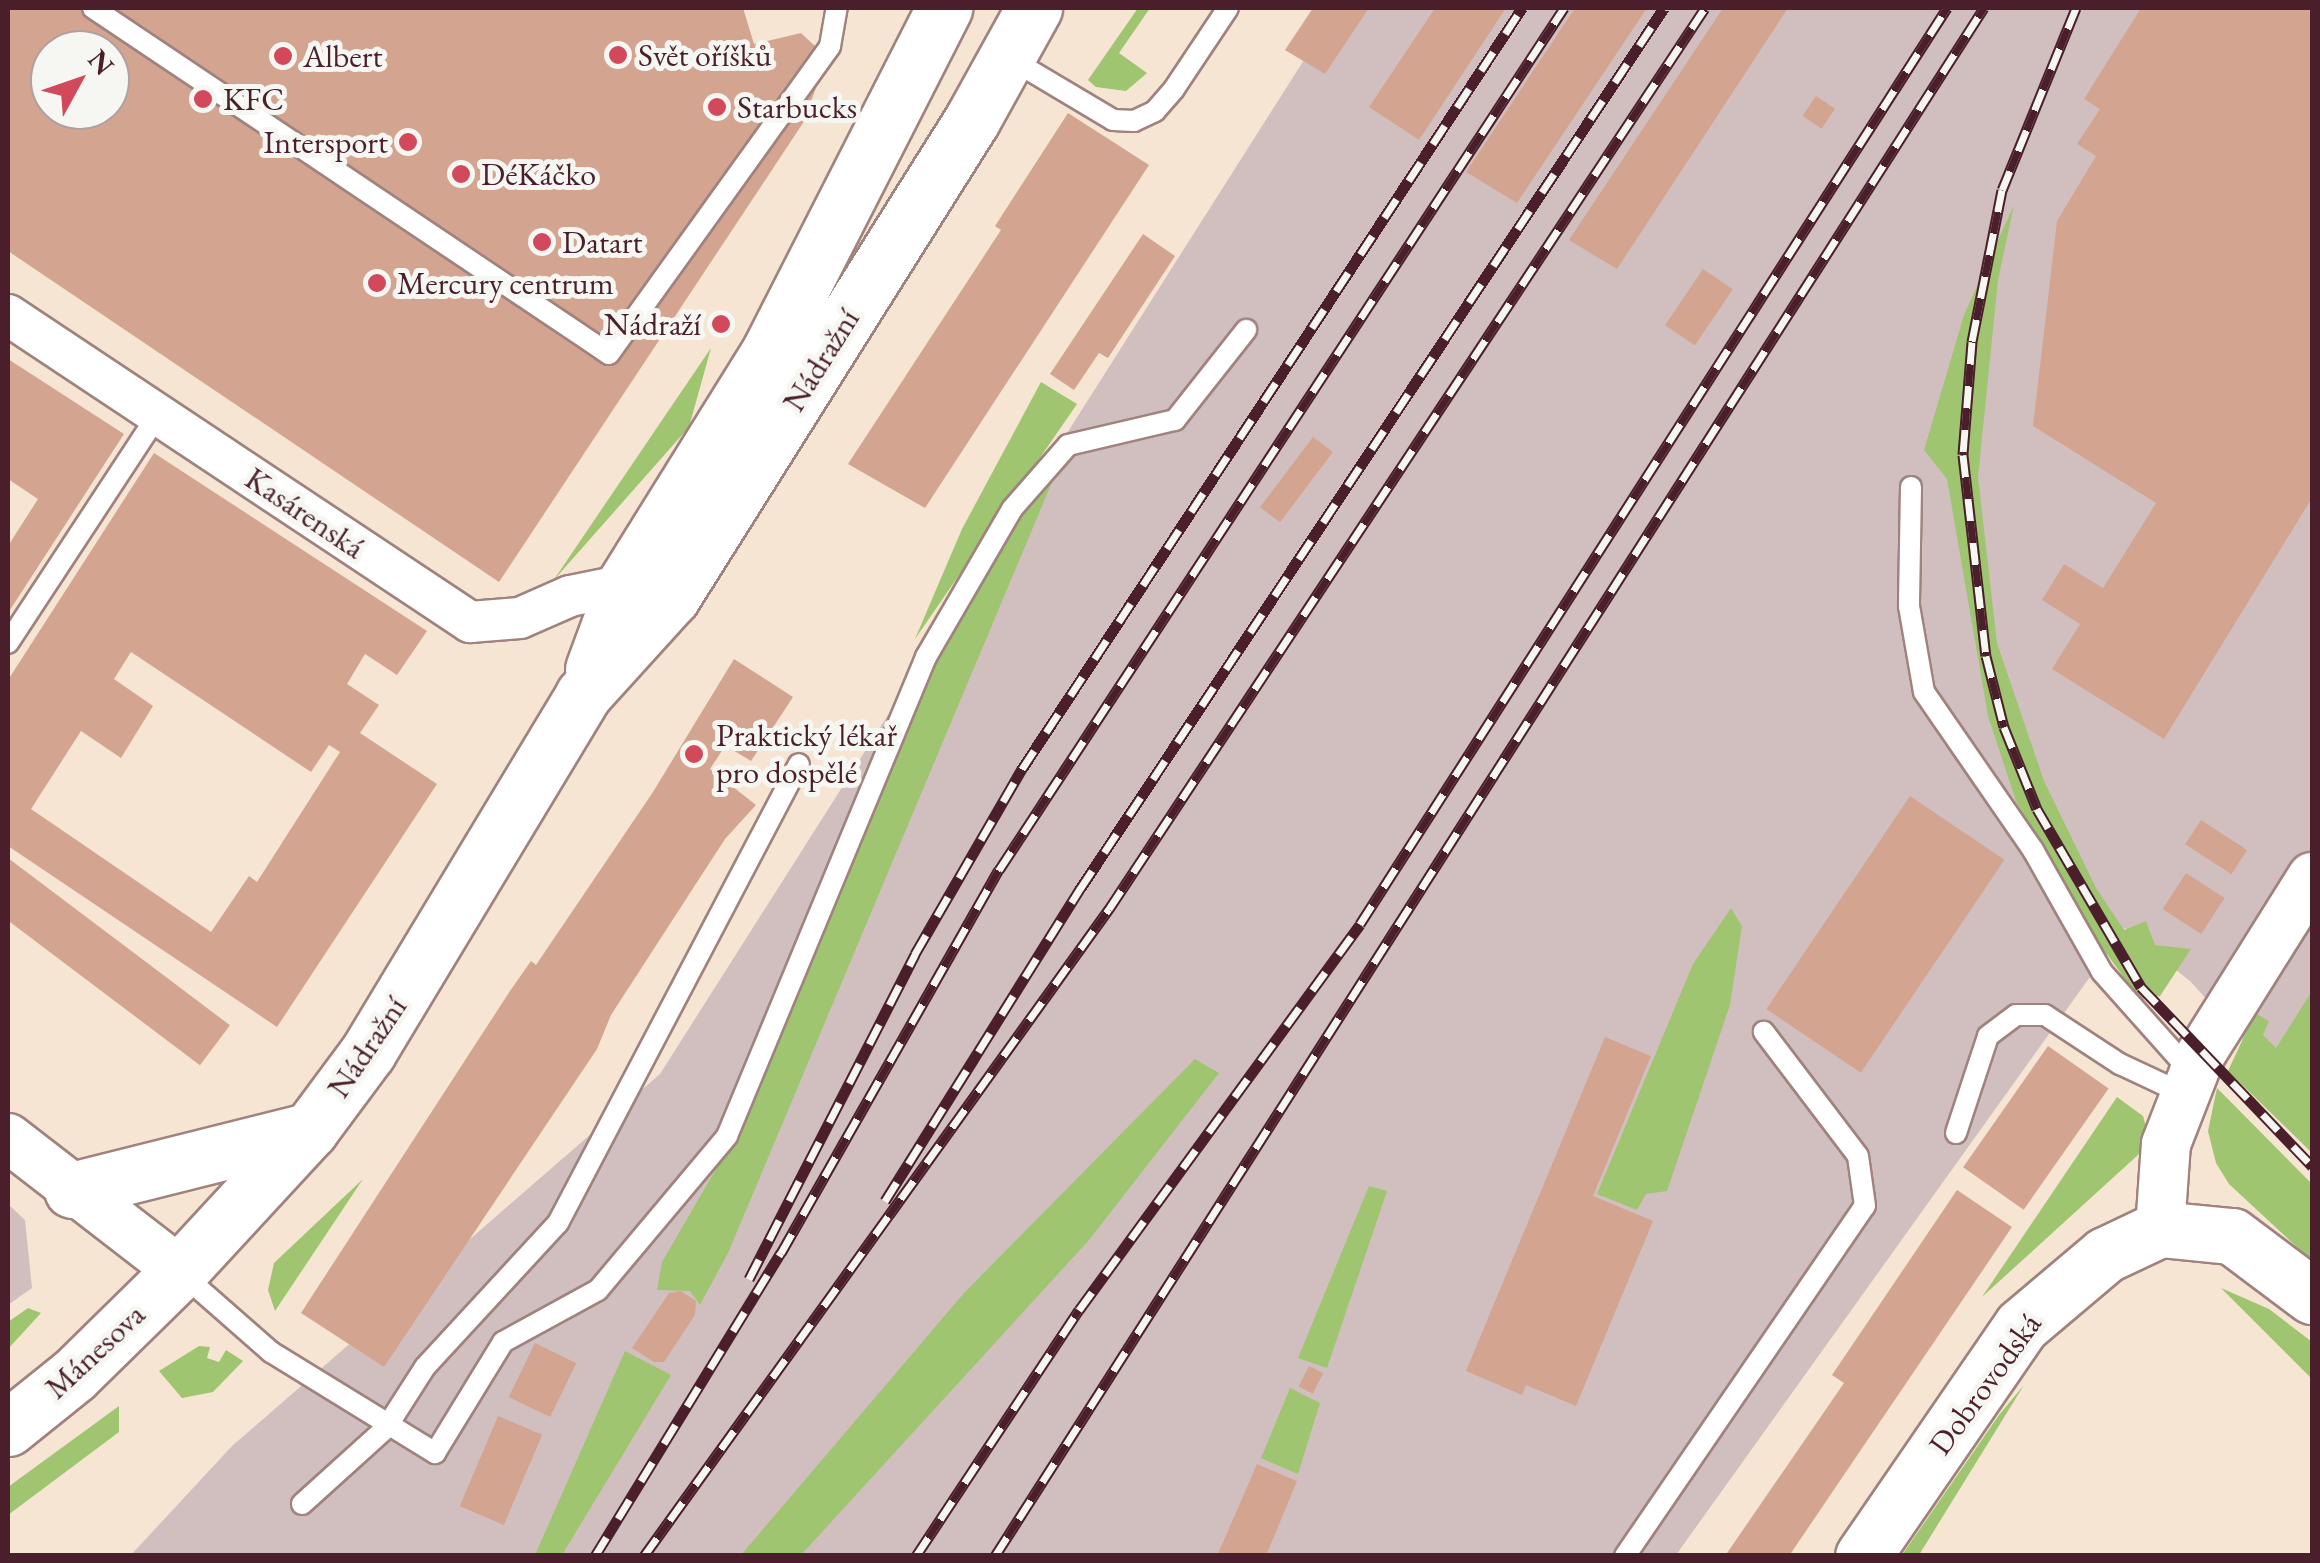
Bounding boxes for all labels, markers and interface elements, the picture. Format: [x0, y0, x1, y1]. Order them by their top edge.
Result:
north arrow [30, 30, 130, 130]
place label: Svět oříšků [638, 36, 772, 74]
place label: Albert [303, 37, 383, 75]
text: N [80, 42, 123, 82]
marker: Svět oříšků [607, 44, 629, 66]
marker: Albert [272, 45, 294, 67]
place label: KFC [223, 80, 284, 118]
marker: KFC [192, 88, 214, 110]
place label: Starbucks [737, 88, 857, 126]
marker: Starbucks [706, 96, 728, 118]
place label: Intersport [263, 123, 388, 161]
marker: Intersport [397, 131, 419, 153]
place label: DéKáčko [481, 155, 596, 193]
marker: DéKáčko [450, 163, 472, 185]
place label: Datart [562, 223, 642, 261]
marker: Datart [531, 231, 553, 253]
place label: Mercury centrum [397, 264, 614, 302]
marker: Mercury centrum [366, 272, 388, 294]
street label: Nádražní [775, 302, 867, 418]
place label: Nádraží [604, 305, 701, 343]
marker: Nádraží [710, 313, 732, 335]
street label: Kasárenská [238, 459, 372, 567]
place label: Praktický lékař pro dospělé [716, 717, 897, 792]
marker: Praktický lékař pro dospělé [681, 741, 707, 767]
street label: Nádražní [319, 989, 415, 1105]
street label: Mánesova [37, 1295, 153, 1407]
street label: Dobrovodská [1921, 1306, 2049, 1462]

